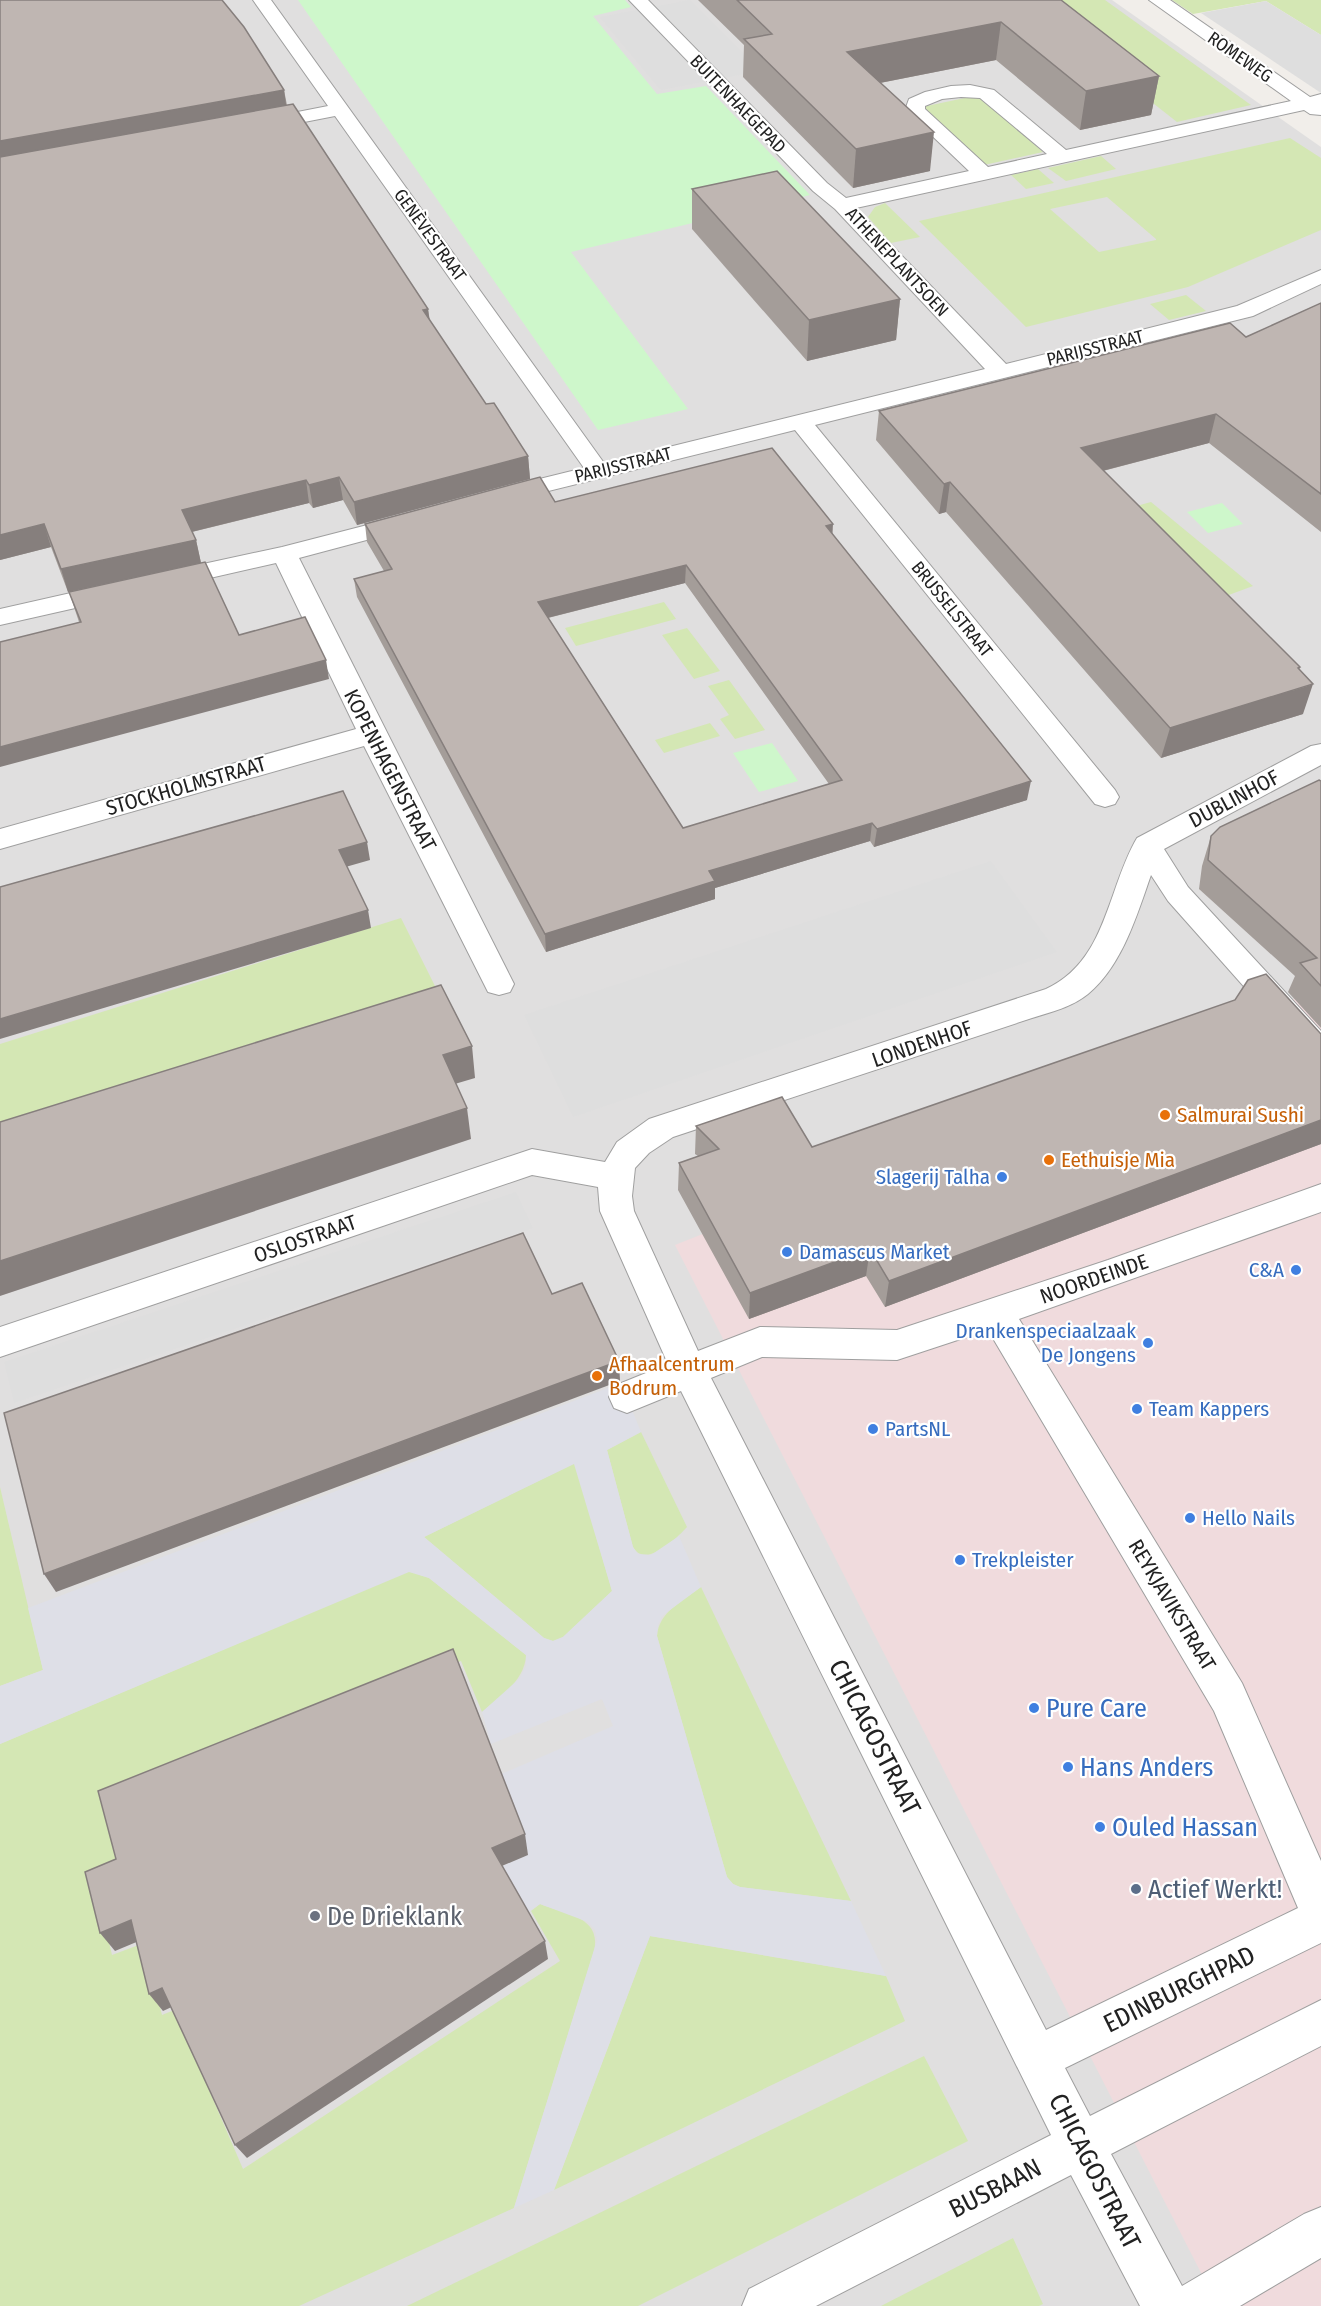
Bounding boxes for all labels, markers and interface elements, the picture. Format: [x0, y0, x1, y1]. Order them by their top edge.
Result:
street label: ROMEWEG [1203, 27, 1277, 87]
street label: BUITENHAEGEPAD [685, 50, 791, 158]
street label: GENÈVESTRAAT [389, 184, 472, 286]
street label: ATHENEPLANTSOEN [841, 203, 953, 321]
street label: PARIJSSTRAAT [1044, 325, 1146, 371]
street label: PARIJSSTRAAT [572, 442, 674, 488]
street label: BRUSSELSTRAAT [907, 557, 998, 662]
street label: KOPENHAGENSTRAAT [338, 685, 442, 855]
street label: STOCKHOLMSTRAAT [103, 751, 269, 821]
street label: DUBLINHOF [1184, 764, 1284, 834]
street label: LONDENHOF [869, 1015, 975, 1073]
place label: Salmurai Sushi [1177, 1102, 1304, 1128]
marker: Salmurai Sushi [1158, 1108, 1172, 1122]
place label: Eethuisje Mia [1061, 1147, 1175, 1173]
marker: Eethuisje Mia [1042, 1153, 1056, 1167]
place label: Slagerij Talha [876, 1164, 990, 1190]
marker: Slagerij Talha [995, 1170, 1009, 1184]
street label: OSLOSTRAAT [250, 1209, 360, 1269]
place label: Damascus Market [799, 1239, 950, 1265]
marker: Damascus Market [780, 1245, 794, 1259]
street label: NOORDEINDE [1036, 1248, 1152, 1310]
place label: C&A [1249, 1257, 1284, 1283]
marker: C&A [1289, 1263, 1303, 1277]
place label: Drankenspeciaalzaak De Jongens [956, 1318, 1136, 1368]
marker: Drankenspeciaalzaak De Jongens [1141, 1336, 1155, 1350]
place label: Afhaalcentrum Bodrum [609, 1351, 735, 1401]
marker: Afhaalcentrum Bodrum [590, 1369, 604, 1383]
place label: Team Kappers [1149, 1396, 1269, 1422]
marker: Team Kappers [1130, 1402, 1144, 1416]
place label: PartsNL [885, 1416, 951, 1442]
marker: PartsNL [866, 1422, 880, 1436]
place label: Hello Nails [1202, 1505, 1295, 1531]
marker: Hello Nails [1183, 1511, 1197, 1525]
street label: REYKJAVIKSTRAAT [1123, 1535, 1221, 1675]
place label: Trekpleister [972, 1547, 1074, 1573]
marker: Trekpleister [953, 1553, 967, 1567]
street label: CHICAGOSTRAAT [822, 1654, 927, 1820]
place label: Pure Care [1046, 1693, 1147, 1724]
marker: Pure Care [1027, 1701, 1041, 1715]
place label: Hans Anders [1080, 1752, 1213, 1783]
marker: Hans Anders [1061, 1760, 1075, 1774]
place label: Ouled Hassan [1112, 1812, 1258, 1843]
marker: Ouled Hassan [1093, 1820, 1107, 1834]
place label: Actief Werkt! [1148, 1874, 1283, 1905]
marker: Actief Werkt! [1129, 1882, 1143, 1896]
place label: De Drieklank [327, 1901, 463, 1932]
marker: De Drieklank [308, 1909, 322, 1923]
street label: EDINBURGHPAD [1098, 1939, 1260, 2040]
street label: CHICAGOSTRAAT [1042, 2088, 1147, 2254]
street label: BUSBAAN [944, 2152, 1047, 2225]

